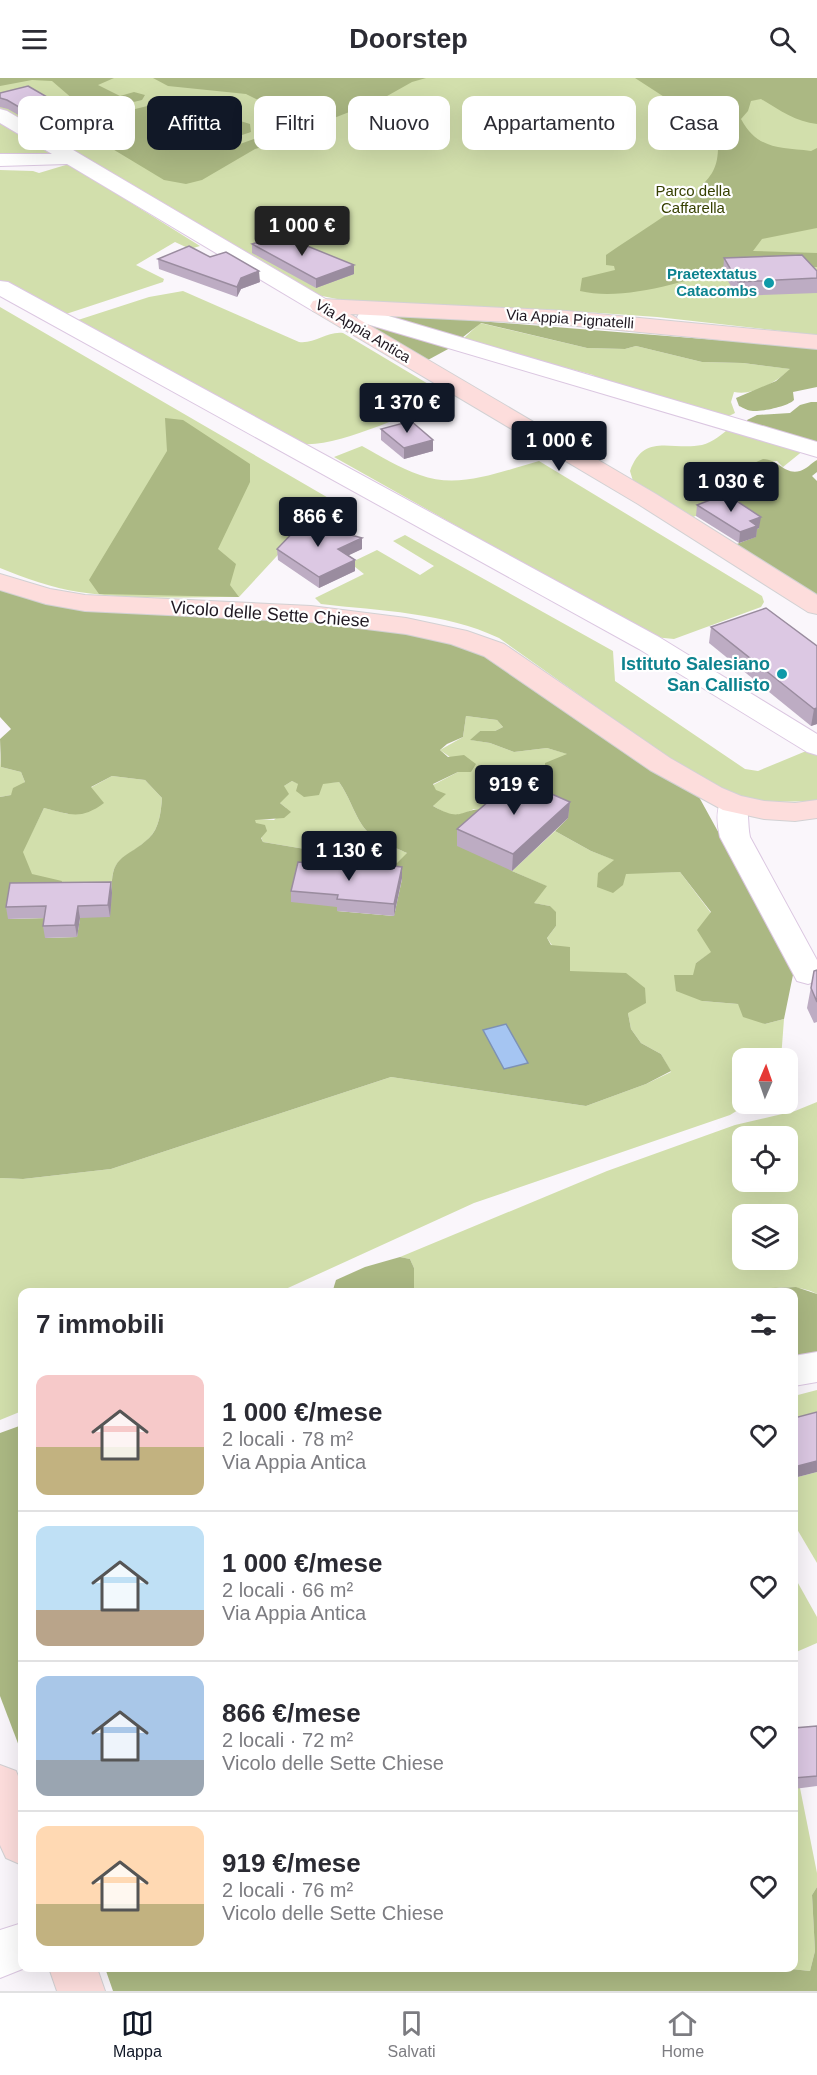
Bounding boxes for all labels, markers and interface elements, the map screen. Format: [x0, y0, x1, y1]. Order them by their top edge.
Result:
icon: menu [18, 23, 51, 56]
icon: search [766, 23, 799, 56]
text: Doorstep [349, 24, 468, 54]
chip: Compra [18, 96, 135, 150]
chip: Affitta [147, 96, 242, 150]
chip: Filtri [254, 96, 336, 150]
chip: Nuovo [348, 96, 450, 150]
chip: Appartamento [462, 96, 636, 150]
chip: Casa [648, 96, 739, 150]
park label: Parco della Caffarella [655, 182, 731, 216]
pin: 1 000 € [247, 206, 357, 257]
text: 1 000 € [269, 214, 335, 236]
place label: Praetextatus Catacombs [667, 265, 757, 299]
marker: Praetextatus Catacombs [762, 276, 776, 290]
street label: Via Appia Antica [313, 295, 415, 366]
street label: Via Appia Pignatelli [506, 306, 635, 331]
pin: 1 370 € [352, 383, 462, 434]
text: 1 370 € [374, 391, 440, 413]
pin: 1 000 € [504, 421, 614, 472]
text: 1 000 € [526, 429, 592, 451]
pin: 1 030 € [676, 462, 786, 513]
text: 1 030 € [698, 470, 764, 492]
pin: 866 € [276, 497, 360, 548]
text: 866 € [293, 505, 343, 527]
street label: Vicolo delle Sette Chiese [170, 597, 370, 631]
place label: Istituto Salesiano San Callisto [621, 654, 770, 695]
marker: Istituto Salesiano San Callisto [775, 667, 789, 681]
pin: 919 € [472, 765, 556, 816]
text: 919 € [489, 773, 539, 795]
pin: 1 130 € [294, 831, 404, 882]
text: 1 130 € [316, 839, 382, 861]
north arrow [732, 1048, 798, 1114]
map controls [732, 1048, 798, 1270]
button: locate [732, 1126, 798, 1192]
button: layers [732, 1204, 798, 1270]
icon: filters [747, 1308, 780, 1341]
text: 7 immobili [36, 1309, 165, 1339]
text: 1 000 €/mese [222, 1397, 382, 1427]
icon: home [84, 1399, 156, 1471]
icon: heart [747, 1419, 780, 1452]
text: 2 locali · 78 m² [222, 1428, 353, 1450]
text: Via Appia Antica [222, 1451, 366, 1473]
text: 1 000 €/mese [222, 1548, 382, 1578]
icon: home [84, 1550, 156, 1622]
icon: heart [747, 1570, 780, 1603]
text: 2 locali · 66 m² [222, 1579, 353, 1601]
text: Via Appia Antica [222, 1602, 366, 1624]
text: 866 €/mese [222, 1698, 361, 1728]
icon: home [84, 1700, 156, 1772]
icon: heart [747, 1720, 780, 1753]
text: 2 locali · 72 m² [222, 1729, 353, 1751]
text: Vicolo delle Sette Chiese [222, 1752, 444, 1774]
text: 919 €/mese [222, 1848, 361, 1878]
icon: home [84, 1850, 156, 1922]
icon: heart [747, 1870, 780, 1903]
text: 2 locali · 76 m² [222, 1879, 353, 1901]
text: Vicolo delle Sette Chiese [222, 1902, 444, 1924]
tab: Mappa [113, 2007, 162, 2061]
tab: Salvati [388, 2007, 436, 2061]
tab: Home [661, 2007, 704, 2061]

